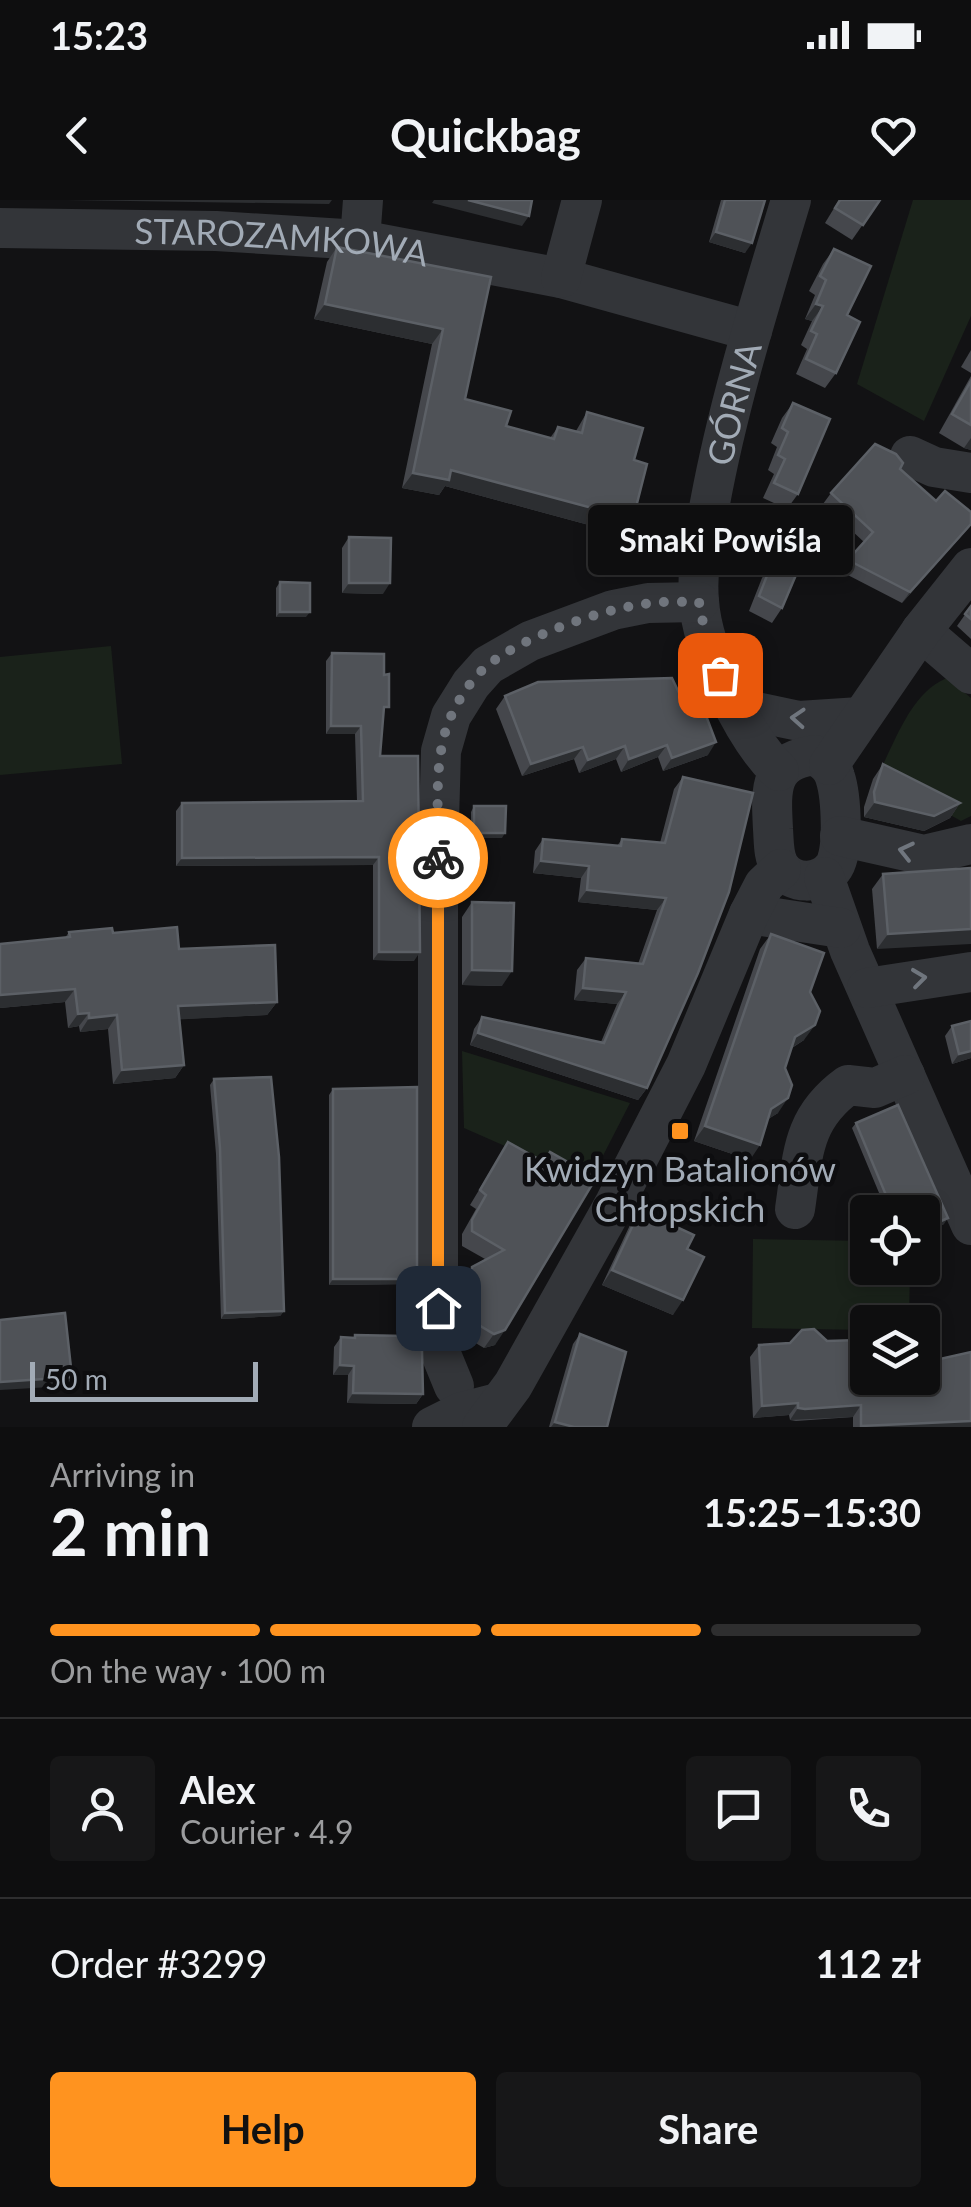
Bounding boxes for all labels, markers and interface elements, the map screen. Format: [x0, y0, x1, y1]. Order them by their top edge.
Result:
text: 15:23 [50, 12, 148, 58]
icon: back [50, 108, 105, 163]
text: Quickbag [390, 108, 581, 162]
icon: heart [866, 108, 921, 163]
street label: STAROZAMKOWA [134, 209, 432, 274]
street label: GÓRNA [697, 336, 769, 469]
callout: Smaki Powiśla [588, 505, 852, 575]
text: Smaki Powiśla [619, 520, 822, 559]
pin [678, 633, 763, 718]
icon: bag [693, 648, 748, 703]
one-way arrow [790, 708, 806, 730]
courier [388, 808, 488, 908]
icon: bike [411, 831, 466, 886]
one-way arrow [898, 842, 915, 863]
one-way arrow [910, 969, 927, 990]
marker: Kwidzyn Batalionów Chłopskich [669, 1120, 691, 1142]
place label: Kwidzyn Batalionów Chłopskich [524, 1147, 836, 1229]
map controls [850, 1195, 940, 1395]
button: locate [850, 1195, 940, 1285]
pin [396, 1266, 481, 1351]
icon: home [411, 1281, 466, 1336]
button: layers [850, 1305, 940, 1395]
scale bar [30, 1357, 258, 1402]
text: 50 m [45, 1362, 108, 1396]
text: Arriving in [50, 1455, 195, 1494]
text: 15:25–15:30 [703, 1489, 921, 1535]
text: 2 min [50, 1492, 211, 1570]
text: On the way · 100 m [50, 1651, 326, 1690]
button: person [50, 1756, 155, 1861]
button: chat [686, 1756, 791, 1861]
button: phone [816, 1756, 921, 1861]
text: Alex [180, 1766, 256, 1812]
text: Courier · 4.9 [180, 1812, 354, 1851]
text: Order #3299 [50, 1940, 267, 1986]
text: 112 zł [816, 1940, 921, 1986]
button: Help [50, 2072, 476, 2187]
button: Share [496, 2072, 921, 2187]

